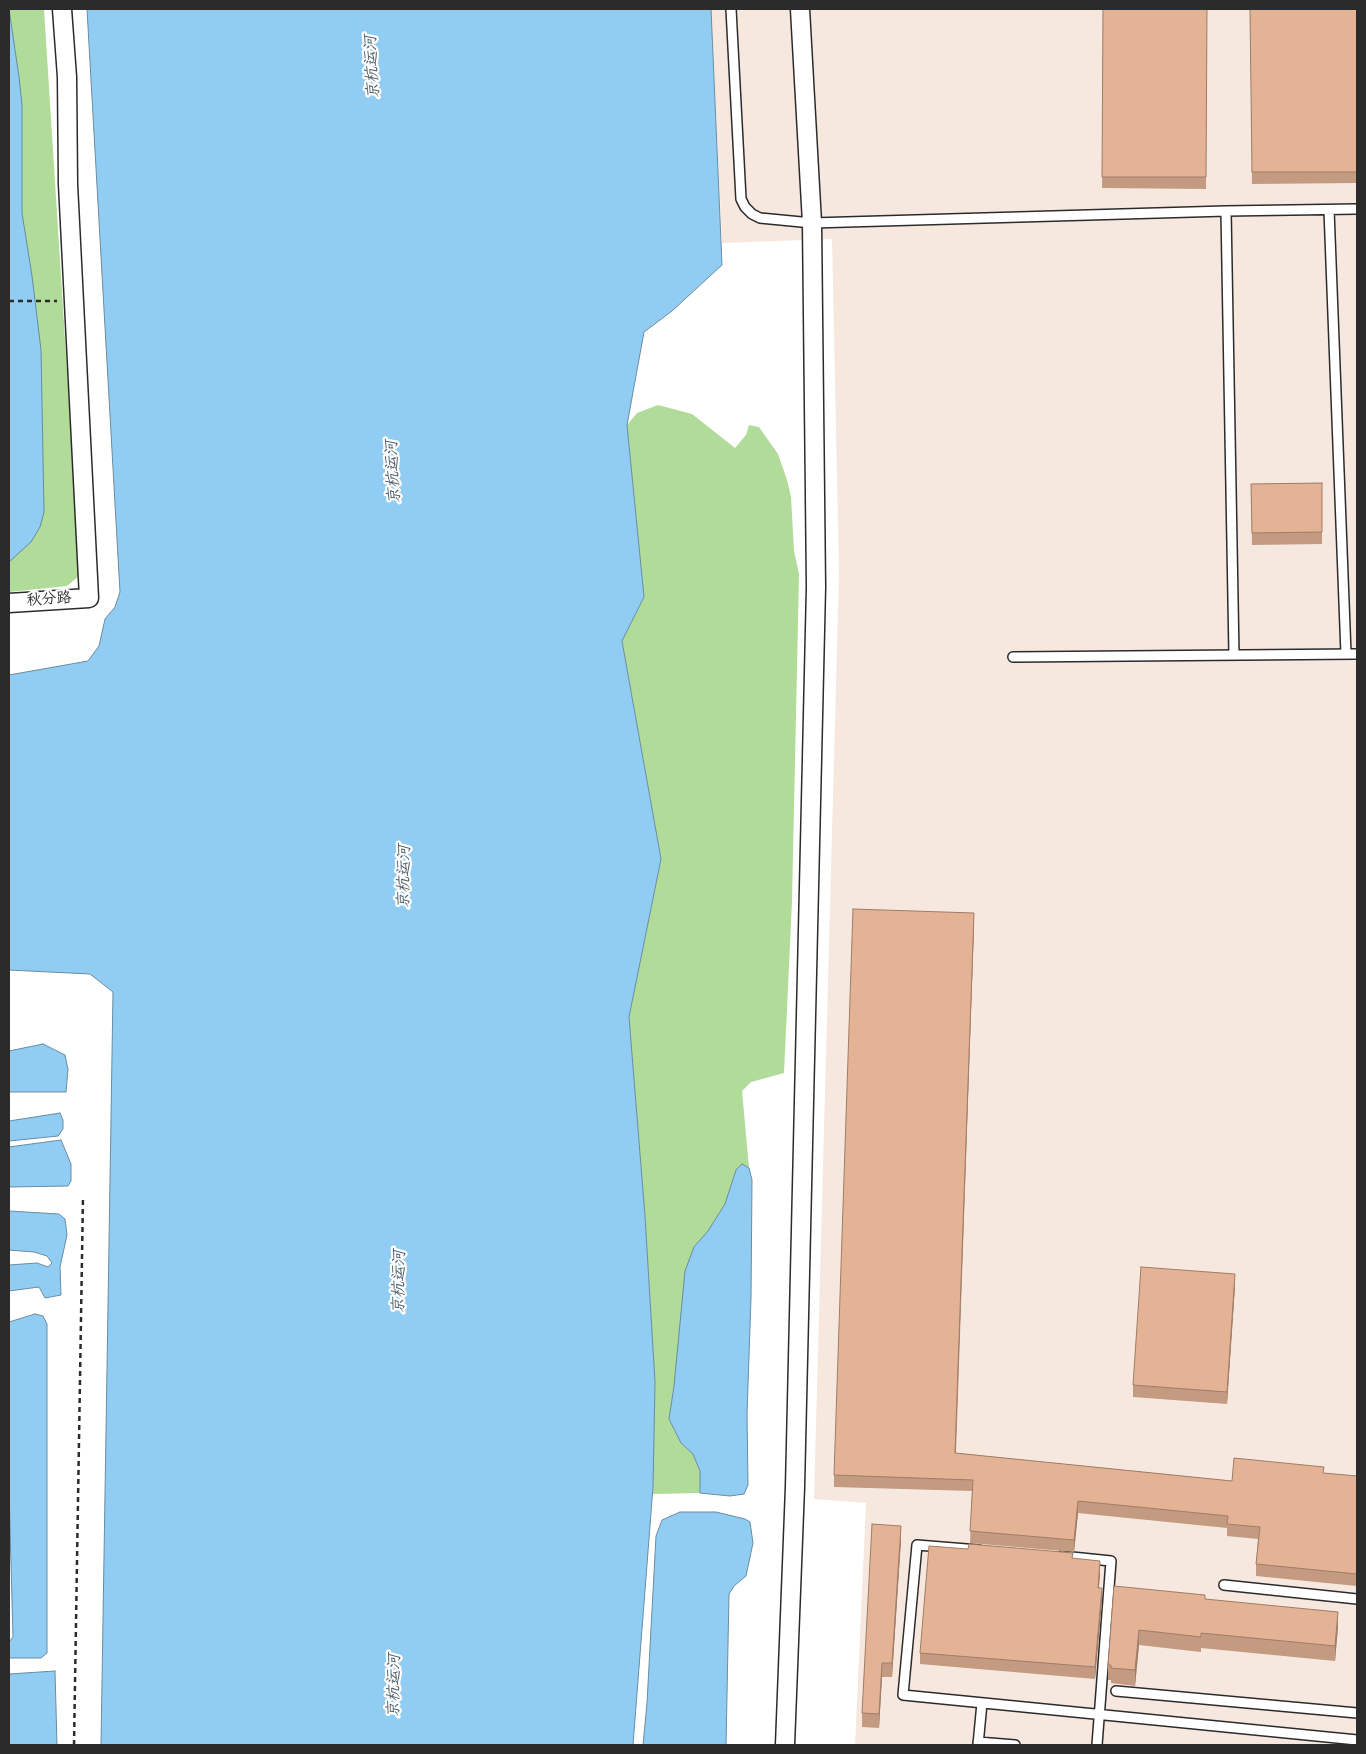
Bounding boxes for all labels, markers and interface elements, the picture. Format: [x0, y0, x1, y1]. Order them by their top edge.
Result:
water label: 京杭运河 [363, 35, 385, 99]
water label: 京杭运河 [384, 440, 406, 504]
street label: 秋分路 [26, 590, 72, 612]
water label: 京杭运河 [396, 845, 416, 909]
water label: 京杭运河 [391, 1250, 411, 1314]
water label: 京杭运河 [386, 1654, 406, 1718]

